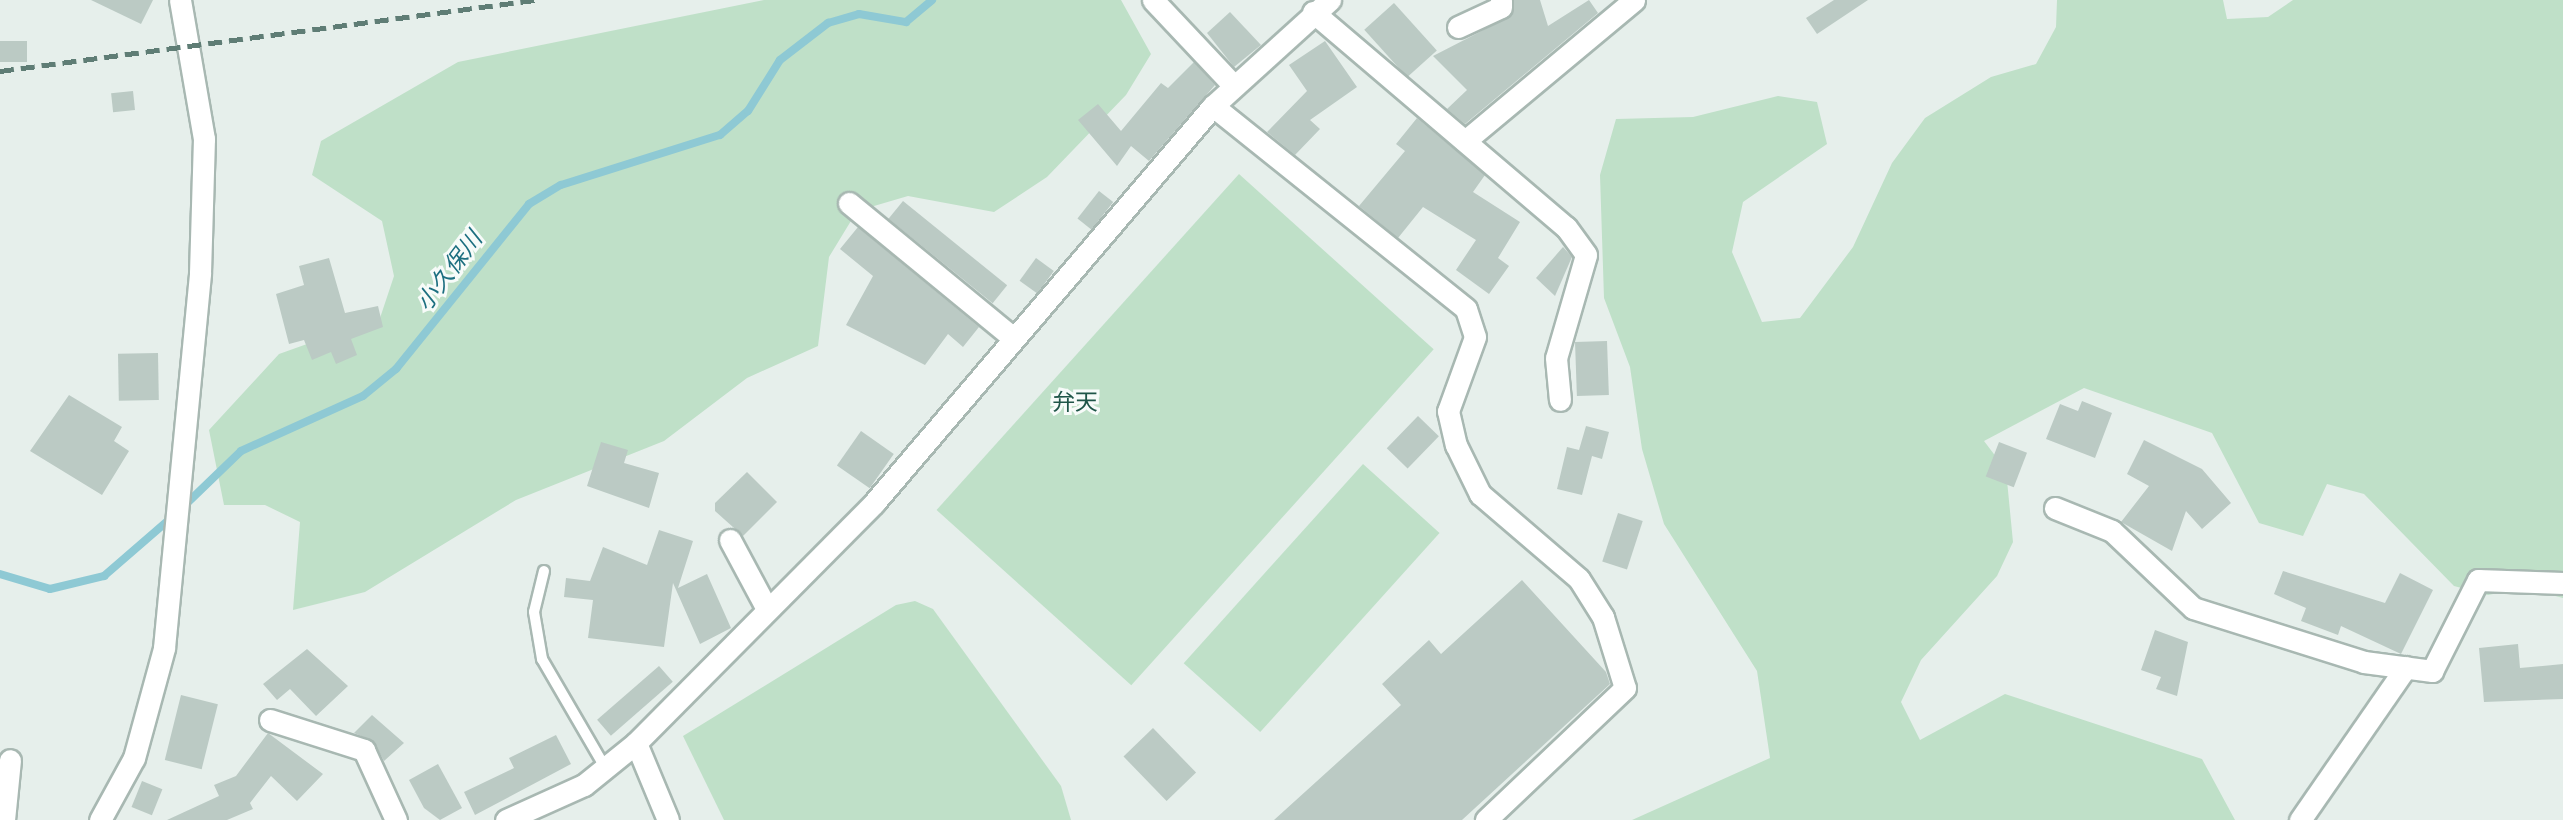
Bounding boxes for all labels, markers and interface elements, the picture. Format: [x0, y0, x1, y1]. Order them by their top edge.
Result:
water label: 小久保川 [410, 226, 488, 316]
district label: 弁天 [1052, 388, 1098, 416]

